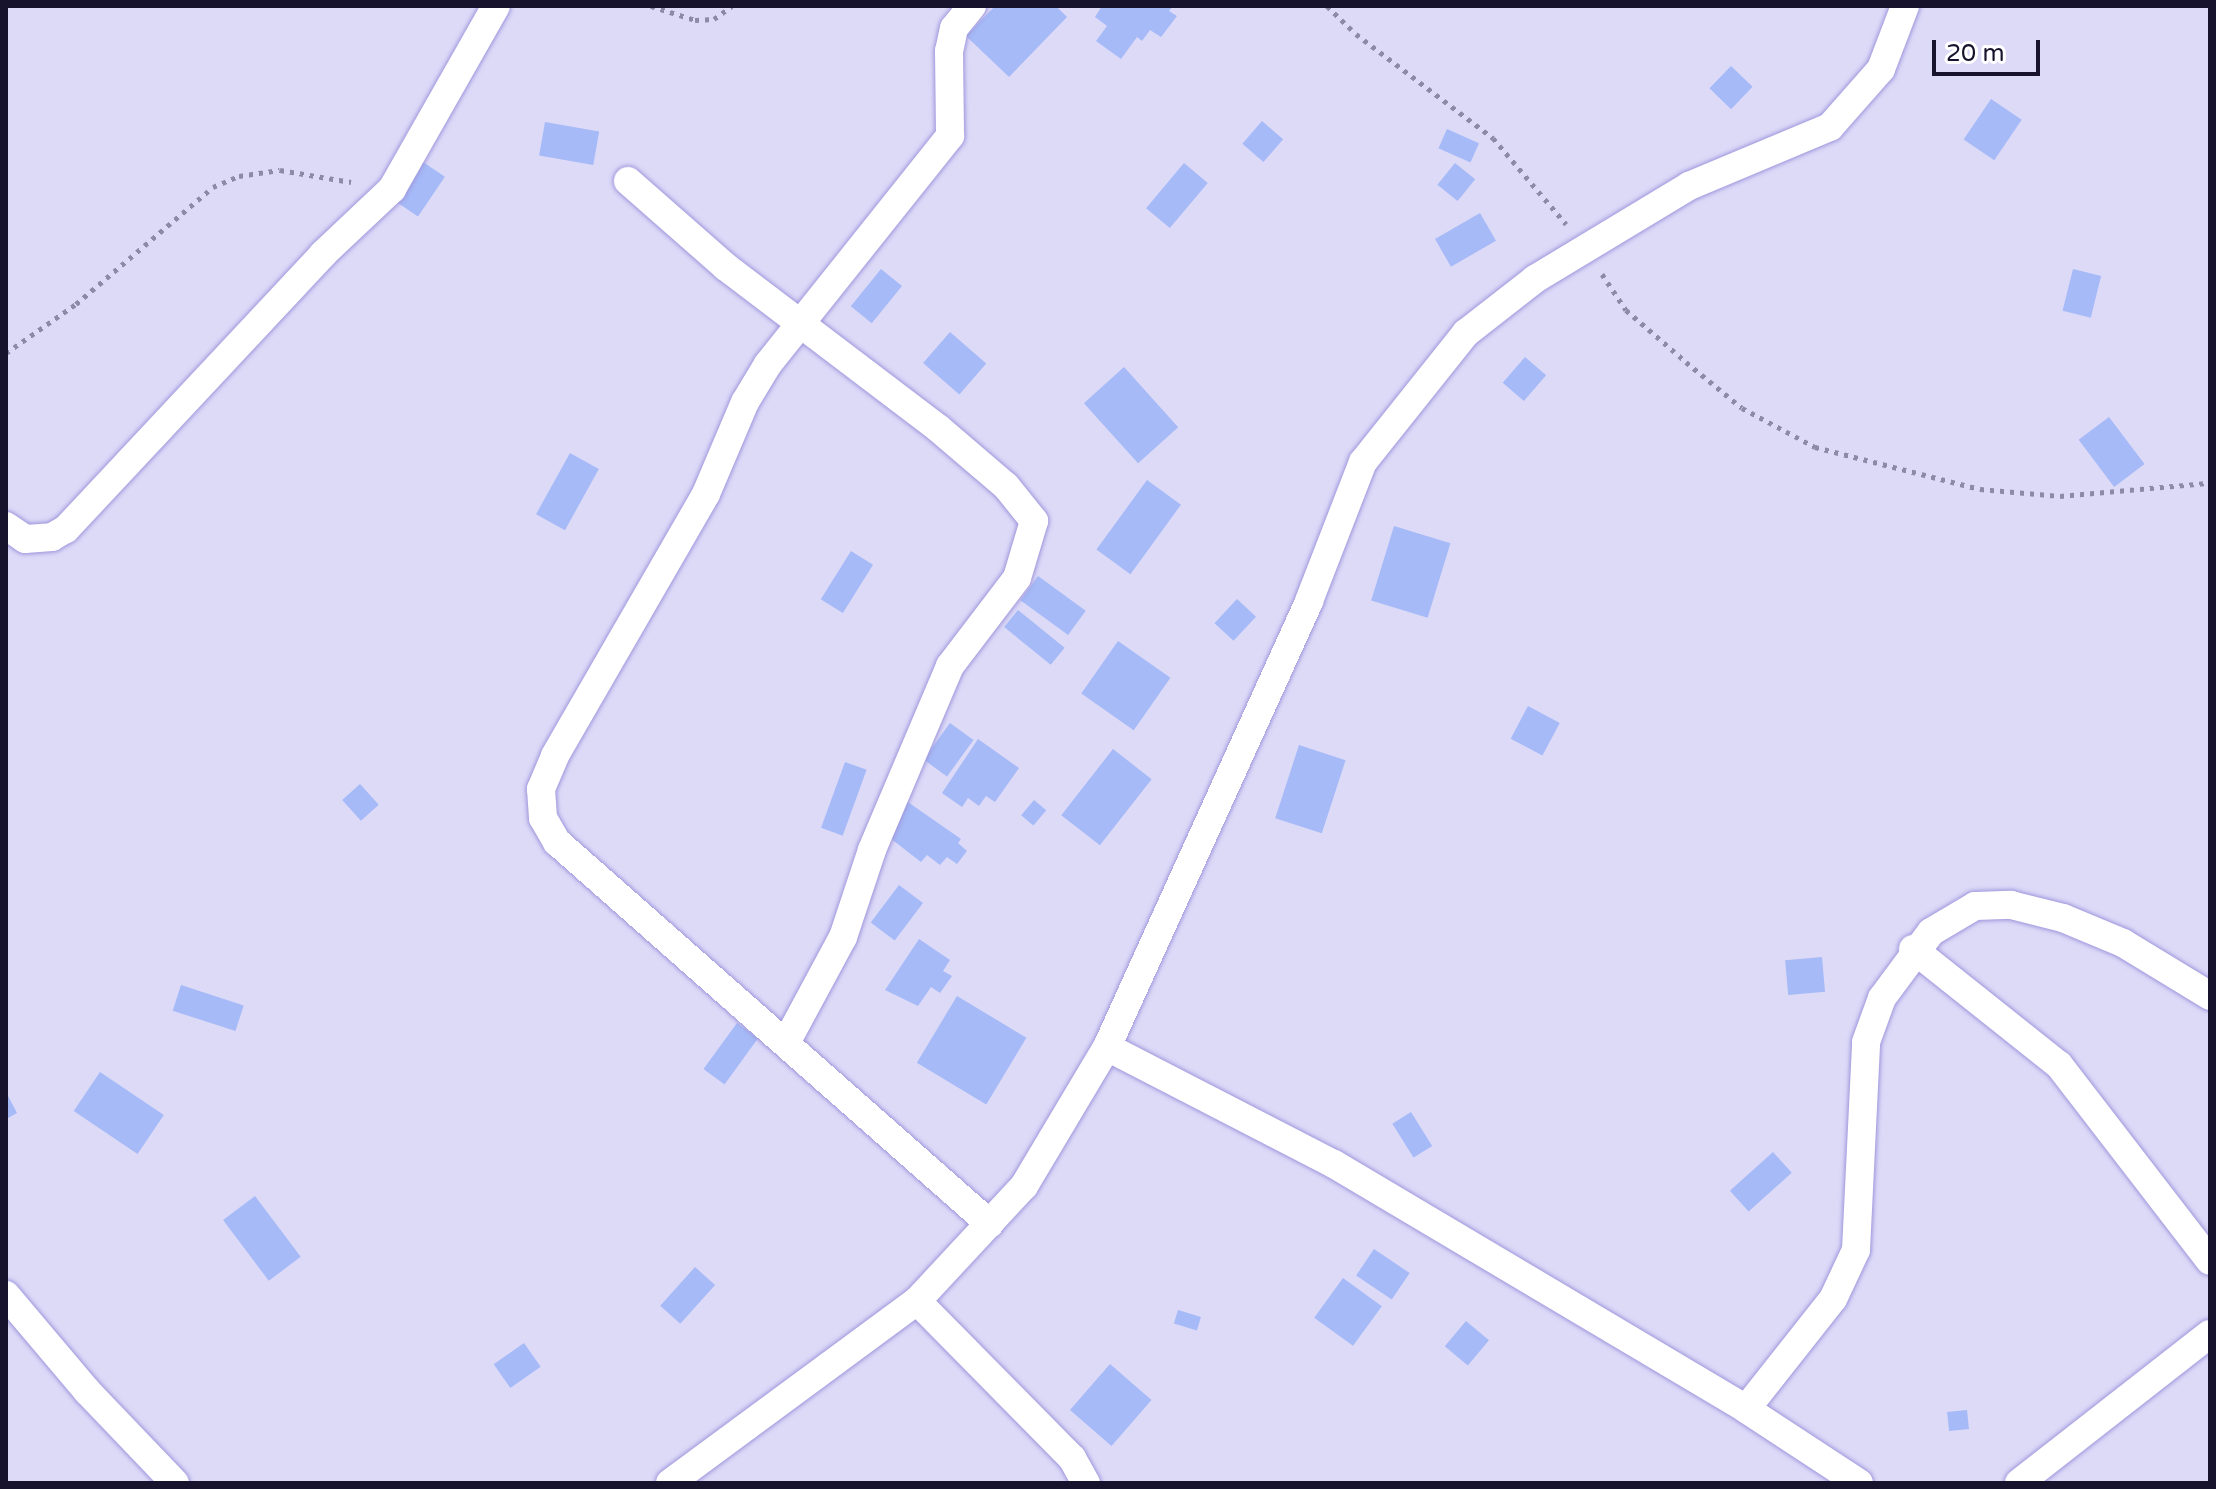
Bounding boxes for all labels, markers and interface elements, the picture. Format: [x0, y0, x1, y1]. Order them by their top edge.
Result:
scale bar [1936, 24, 2044, 74]
text: 20 m [1946, 39, 2004, 68]

